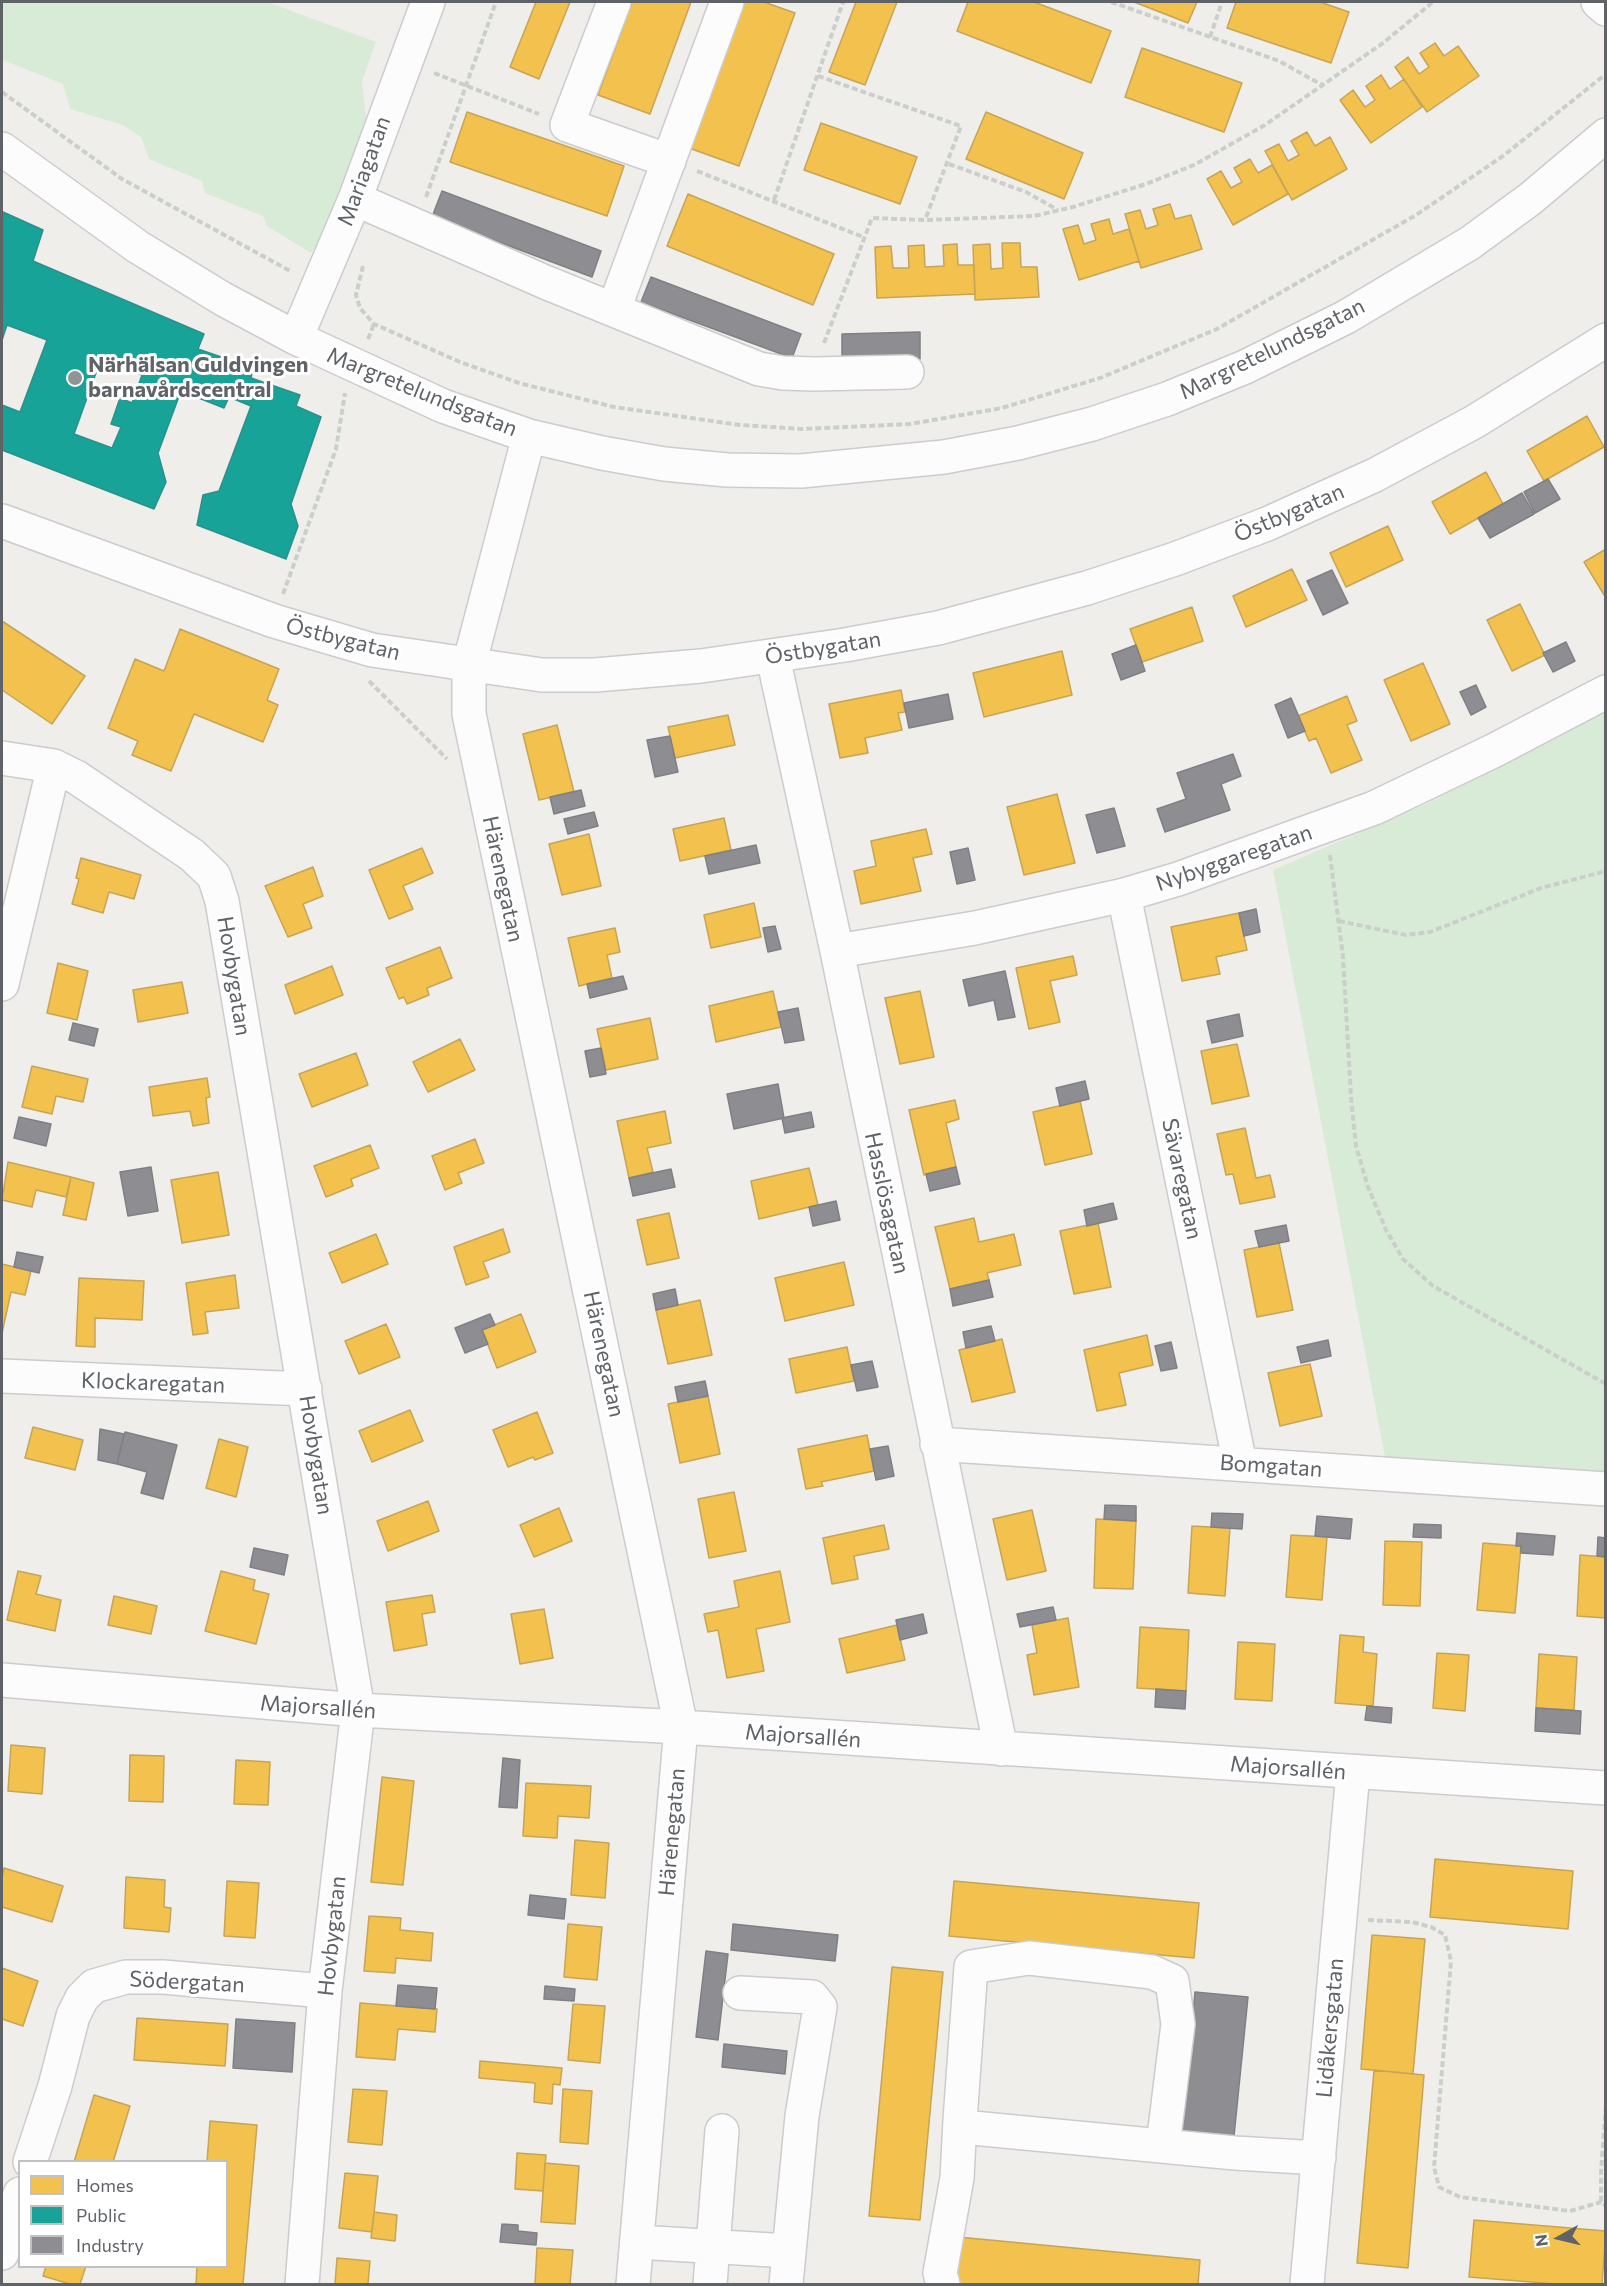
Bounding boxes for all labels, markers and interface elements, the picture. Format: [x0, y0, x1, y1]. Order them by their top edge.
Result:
street label: Mariagatan [332, 113, 396, 229]
street label: Margretelundsgatan [1175, 293, 1369, 405]
street label: Margretelundsgatan [323, 342, 521, 442]
place label: Närhälsan Guldvingen barnavårdscentral [88, 352, 308, 404]
marker: Närhälsan Guldvingen barnavårdscentral [66, 369, 84, 387]
street label: Östbygatan [1230, 478, 1348, 548]
street label: Östbygatan [283, 612, 403, 666]
street label: Östbygatan [763, 626, 883, 670]
street label: Härenegatan [477, 813, 529, 945]
street label: Nybyggaregatan [1152, 819, 1316, 897]
street label: Hovbygatan [212, 914, 256, 1038]
street label: Sävaregatan [1156, 1116, 1208, 1242]
street label: Hasslösagatan [859, 1130, 915, 1276]
street label: Härenegatan [578, 1288, 630, 1420]
street label: Klockaregatan [80, 1367, 226, 1399]
street label: Hovbygatan [294, 1393, 338, 1517]
street label: Bomgatan [1219, 1449, 1323, 1483]
street label: Majorsallén [259, 1690, 377, 1724]
street label: Majorsallén [744, 1719, 862, 1753]
street label: Majorsallén [1229, 1751, 1347, 1785]
street label: Härenegatan [653, 1767, 691, 1897]
street label: Hovbygatan [313, 1875, 351, 1997]
street label: Lidåkersgatan [1311, 1957, 1349, 2099]
street label: Södergatan [129, 1966, 245, 1998]
legend [18, 2160, 228, 2268]
text: Homes [76, 2174, 134, 2196]
text: Public [76, 2204, 126, 2226]
north arrow [1529, 2208, 1589, 2268]
text: N [1530, 2233, 1551, 2248]
text: Industry [76, 2234, 144, 2256]

